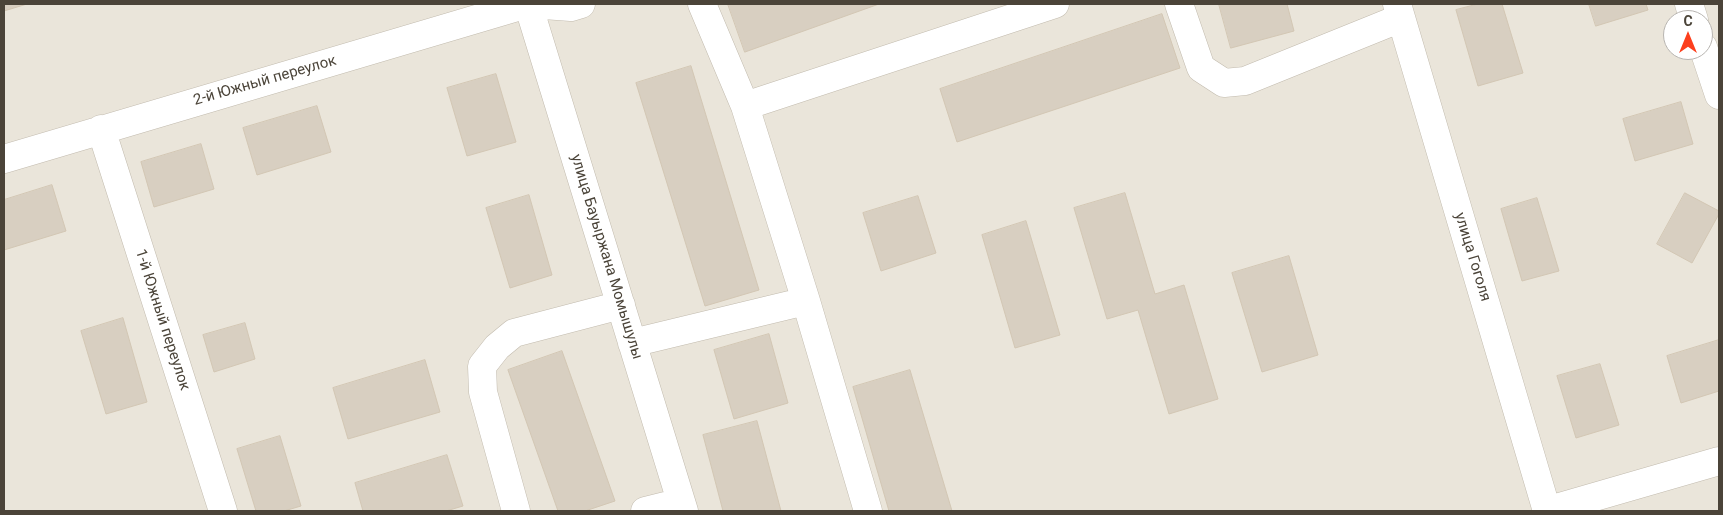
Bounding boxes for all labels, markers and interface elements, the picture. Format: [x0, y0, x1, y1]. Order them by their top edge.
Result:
north arrow [1663, 10, 1713, 60]
text: С [1683, 13, 1693, 29]
street label: 2-й Южный переулок [192, 52, 338, 110]
street label: улица Бауыржана Момышулы [566, 152, 646, 362]
street label: улица Гоголя [1450, 210, 1494, 304]
street label: 1-й Южный переулок [131, 247, 193, 393]

